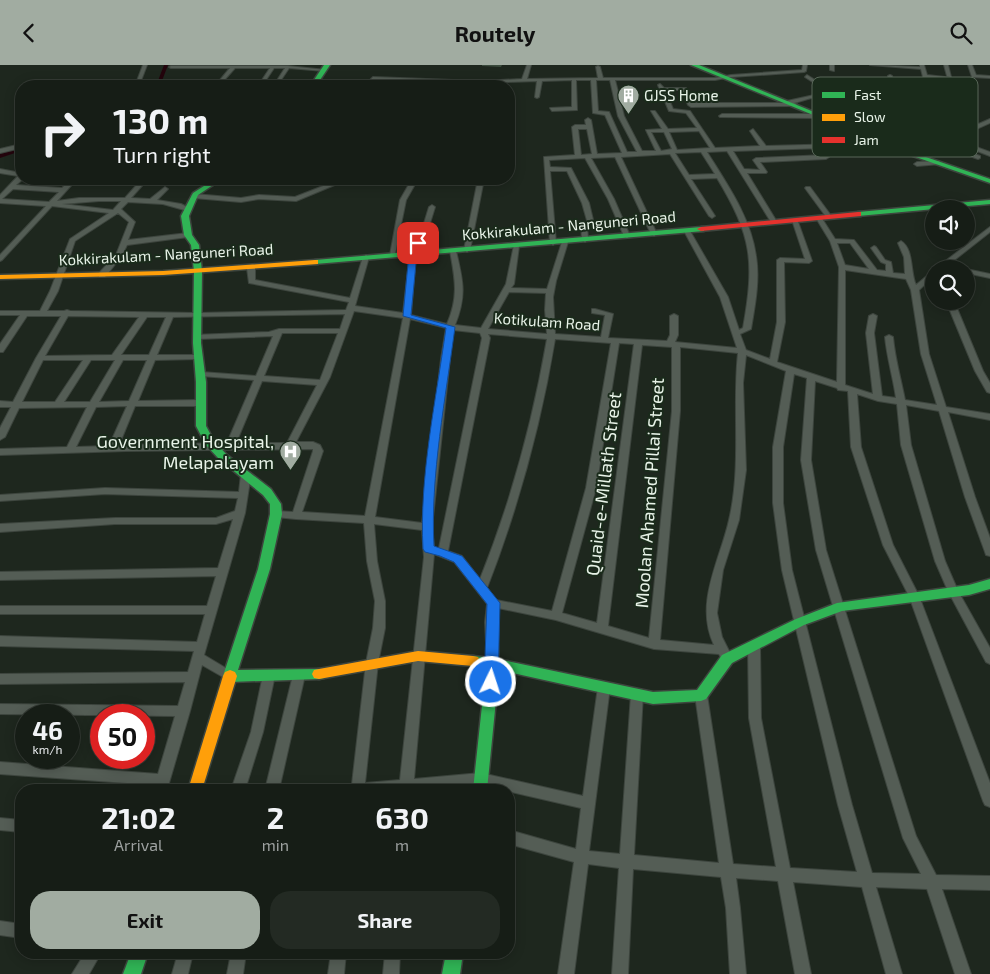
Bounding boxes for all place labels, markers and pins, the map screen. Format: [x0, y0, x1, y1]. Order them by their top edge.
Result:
building icon: GJSS Home [616, 84, 640, 115]
place label: GJSS Home [644, 86, 718, 104]
pin [397, 222, 439, 264]
place label: Government Hospital, Melapalayam [97, 430, 274, 473]
hospital icon: Government Hospital, Melapalayam [278, 440, 302, 471]

